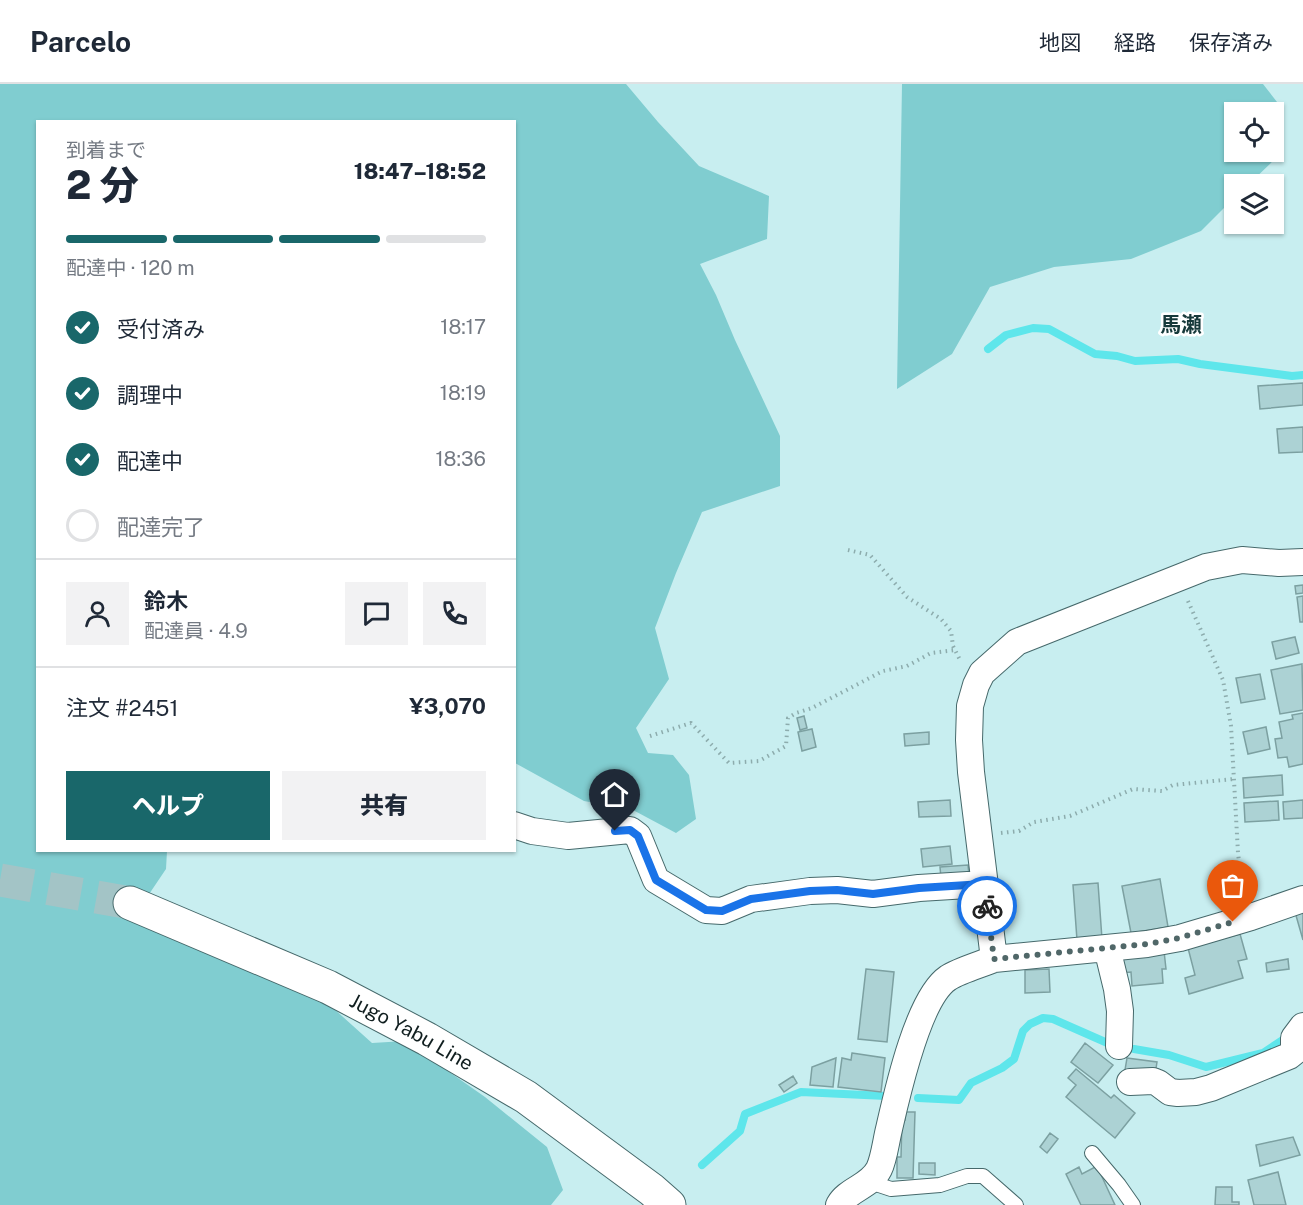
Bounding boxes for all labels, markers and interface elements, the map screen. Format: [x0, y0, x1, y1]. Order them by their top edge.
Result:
text: Parcelo [30, 25, 131, 58]
text: 地図 [1039, 30, 1081, 55]
text: 経路 [1114, 30, 1156, 55]
text: 保存済み [1189, 30, 1273, 55]
map controls [1224, 102, 1284, 234]
button: locate [1224, 102, 1284, 162]
text: 到着まで [66, 138, 146, 162]
text: 18:47–18:52 [354, 158, 486, 184]
text: 2 分 [66, 162, 139, 208]
button: layers [1224, 174, 1284, 234]
text: 配達中 · 120 m [66, 256, 195, 280]
icon: check [66, 311, 99, 344]
district label: 馬瀬 [1160, 312, 1202, 337]
text: 18:17 [440, 315, 486, 339]
text: 受付済み [117, 316, 205, 342]
icon: check [66, 377, 99, 410]
text: 18:19 [440, 381, 486, 405]
text: 調理中 [117, 382, 183, 408]
icon: check [66, 443, 99, 476]
text: 18:36 [435, 447, 486, 471]
text: 配達中 [117, 448, 183, 474]
text: 配達完了 [117, 514, 205, 540]
button: person [66, 582, 129, 645]
button: chat [345, 582, 408, 645]
button: phone [423, 582, 486, 645]
text: 鈴木 [144, 588, 188, 614]
text: 配達員 · 4.9 [144, 619, 248, 643]
text: ¥3,070 [409, 693, 486, 719]
text: 注文 #2451 [66, 695, 178, 721]
pin [589, 769, 640, 831]
button: ヘルプ [66, 771, 270, 840]
button: 共有 [282, 771, 486, 840]
icon: home [598, 778, 631, 811]
pin [1207, 860, 1258, 922]
icon: bag [1216, 869, 1249, 902]
courier [957, 876, 1017, 936]
icon: bike [971, 890, 1004, 923]
street label: Jugo Yabu Line [346, 989, 478, 1076]

